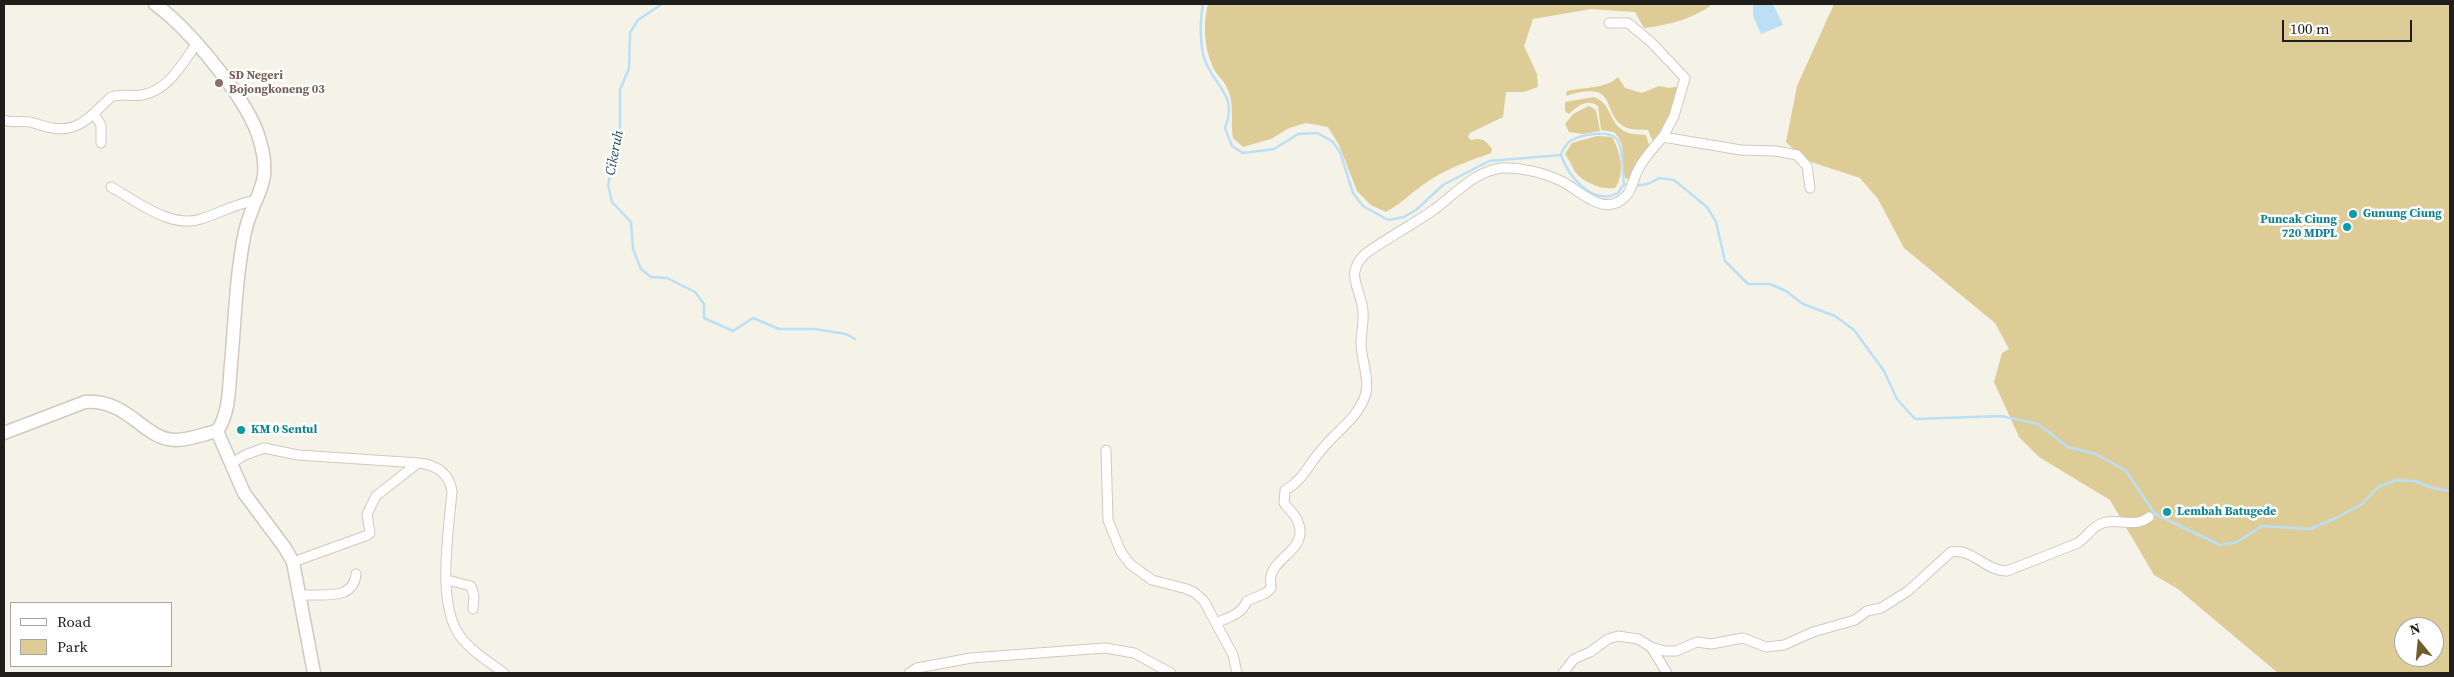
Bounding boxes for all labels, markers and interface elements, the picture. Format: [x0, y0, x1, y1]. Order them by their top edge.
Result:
scale bar [2284, 10, 2414, 42]
text: 100 m [2290, 18, 2330, 39]
place label: SD Negeri Bojongkoneng 03 [229, 69, 325, 97]
marker: SD Negeri Bojongkoneng 03 [213, 77, 225, 89]
water label: Cikeruh [602, 129, 628, 177]
place label: Gunung Ciung [2363, 207, 2442, 221]
marker: Gunung Ciung [2347, 208, 2359, 220]
place label: Puncak Ciung 720 MDPL [2260, 213, 2337, 241]
marker: Puncak Ciung 720 MDPL [2341, 221, 2353, 233]
place label: KM 0 Sentul [251, 423, 317, 437]
marker: KM 0 Sentul [235, 424, 247, 436]
place label: Lembah Batugede [2177, 505, 2276, 519]
marker: Lembah Batugede [2161, 506, 2173, 518]
legend [10, 602, 172, 667]
text: Road [57, 611, 91, 632]
north arrow [2394, 617, 2444, 667]
text: N [2407, 618, 2423, 640]
text: Park [57, 636, 88, 657]

